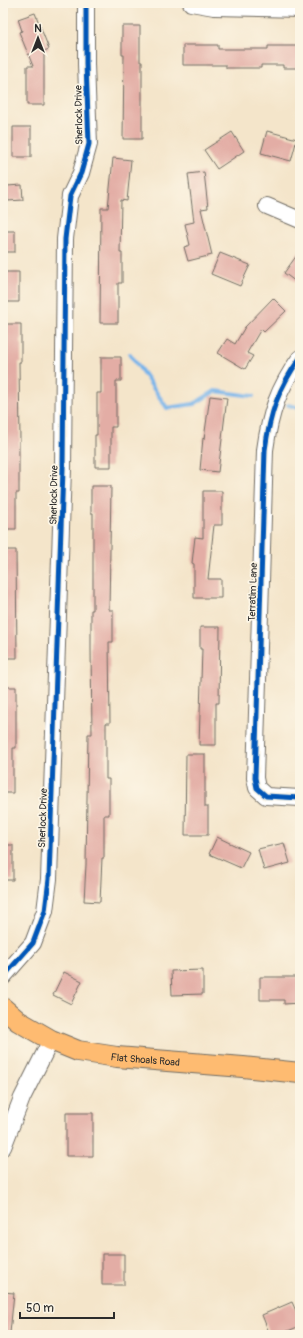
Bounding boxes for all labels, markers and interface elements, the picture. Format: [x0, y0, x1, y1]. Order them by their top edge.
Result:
north arrow [18, 18, 58, 58]
text: N [34, 22, 42, 35]
street label: Sherlock Drive [72, 85, 86, 145]
street label: Sherlock Drive [47, 465, 61, 525]
street label: Terratim Lane [246, 562, 260, 622]
street label: Sherlock Drive [36, 788, 50, 848]
street label: Flat Shoals Road [110, 1051, 180, 1069]
scale bar [20, 1294, 114, 1320]
text: 50 m [26, 1301, 54, 1316]

